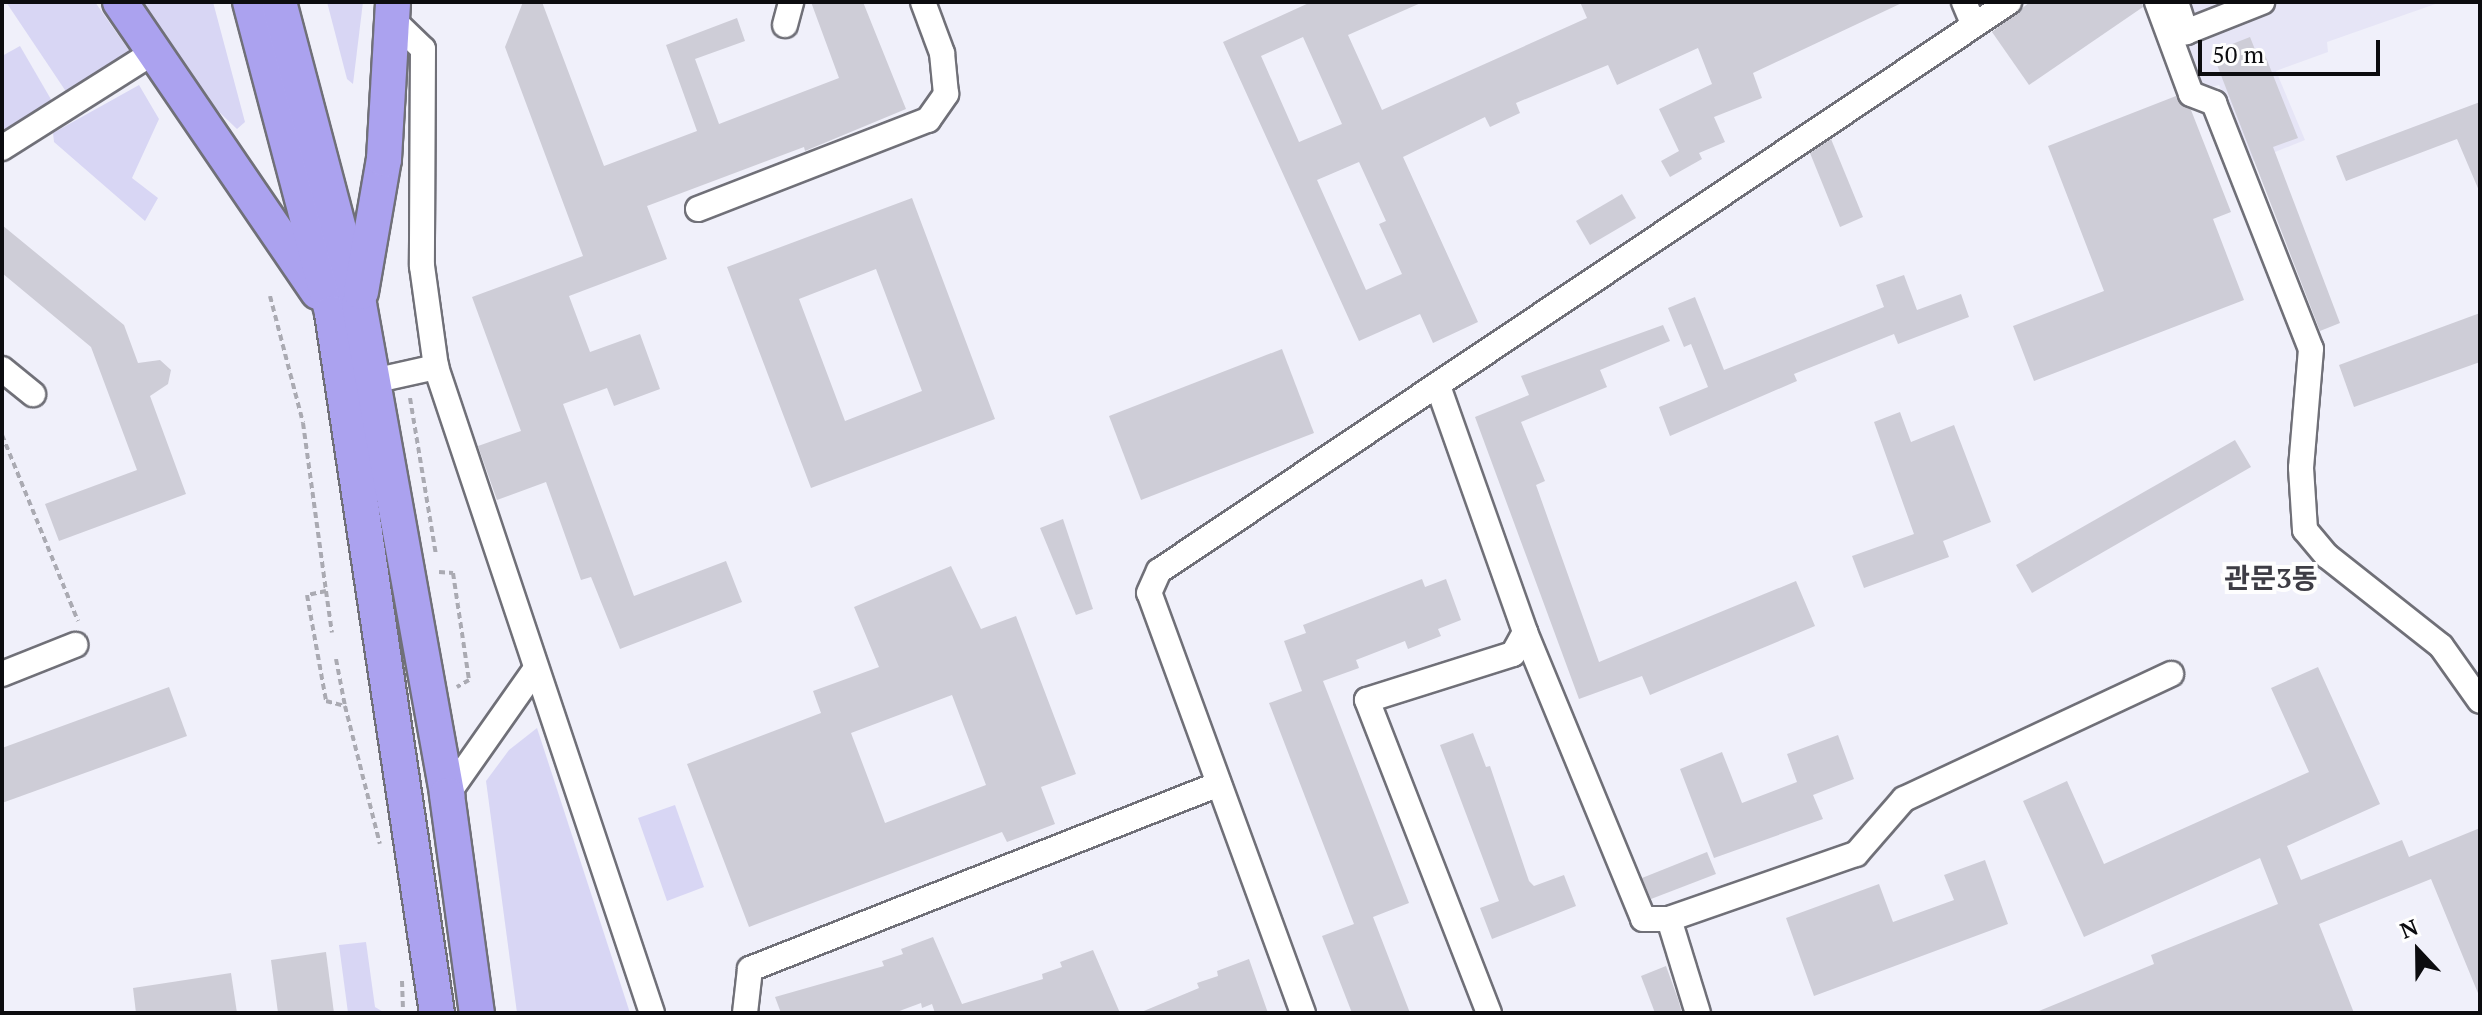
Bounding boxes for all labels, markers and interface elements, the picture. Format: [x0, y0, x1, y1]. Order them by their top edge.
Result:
scale bar [2202, 24, 2384, 74]
text: 50 m [2212, 38, 2264, 70]
district label: 관문3동 [2224, 561, 2318, 595]
north arrow [2378, 911, 2458, 991]
text: N [2396, 912, 2422, 945]

